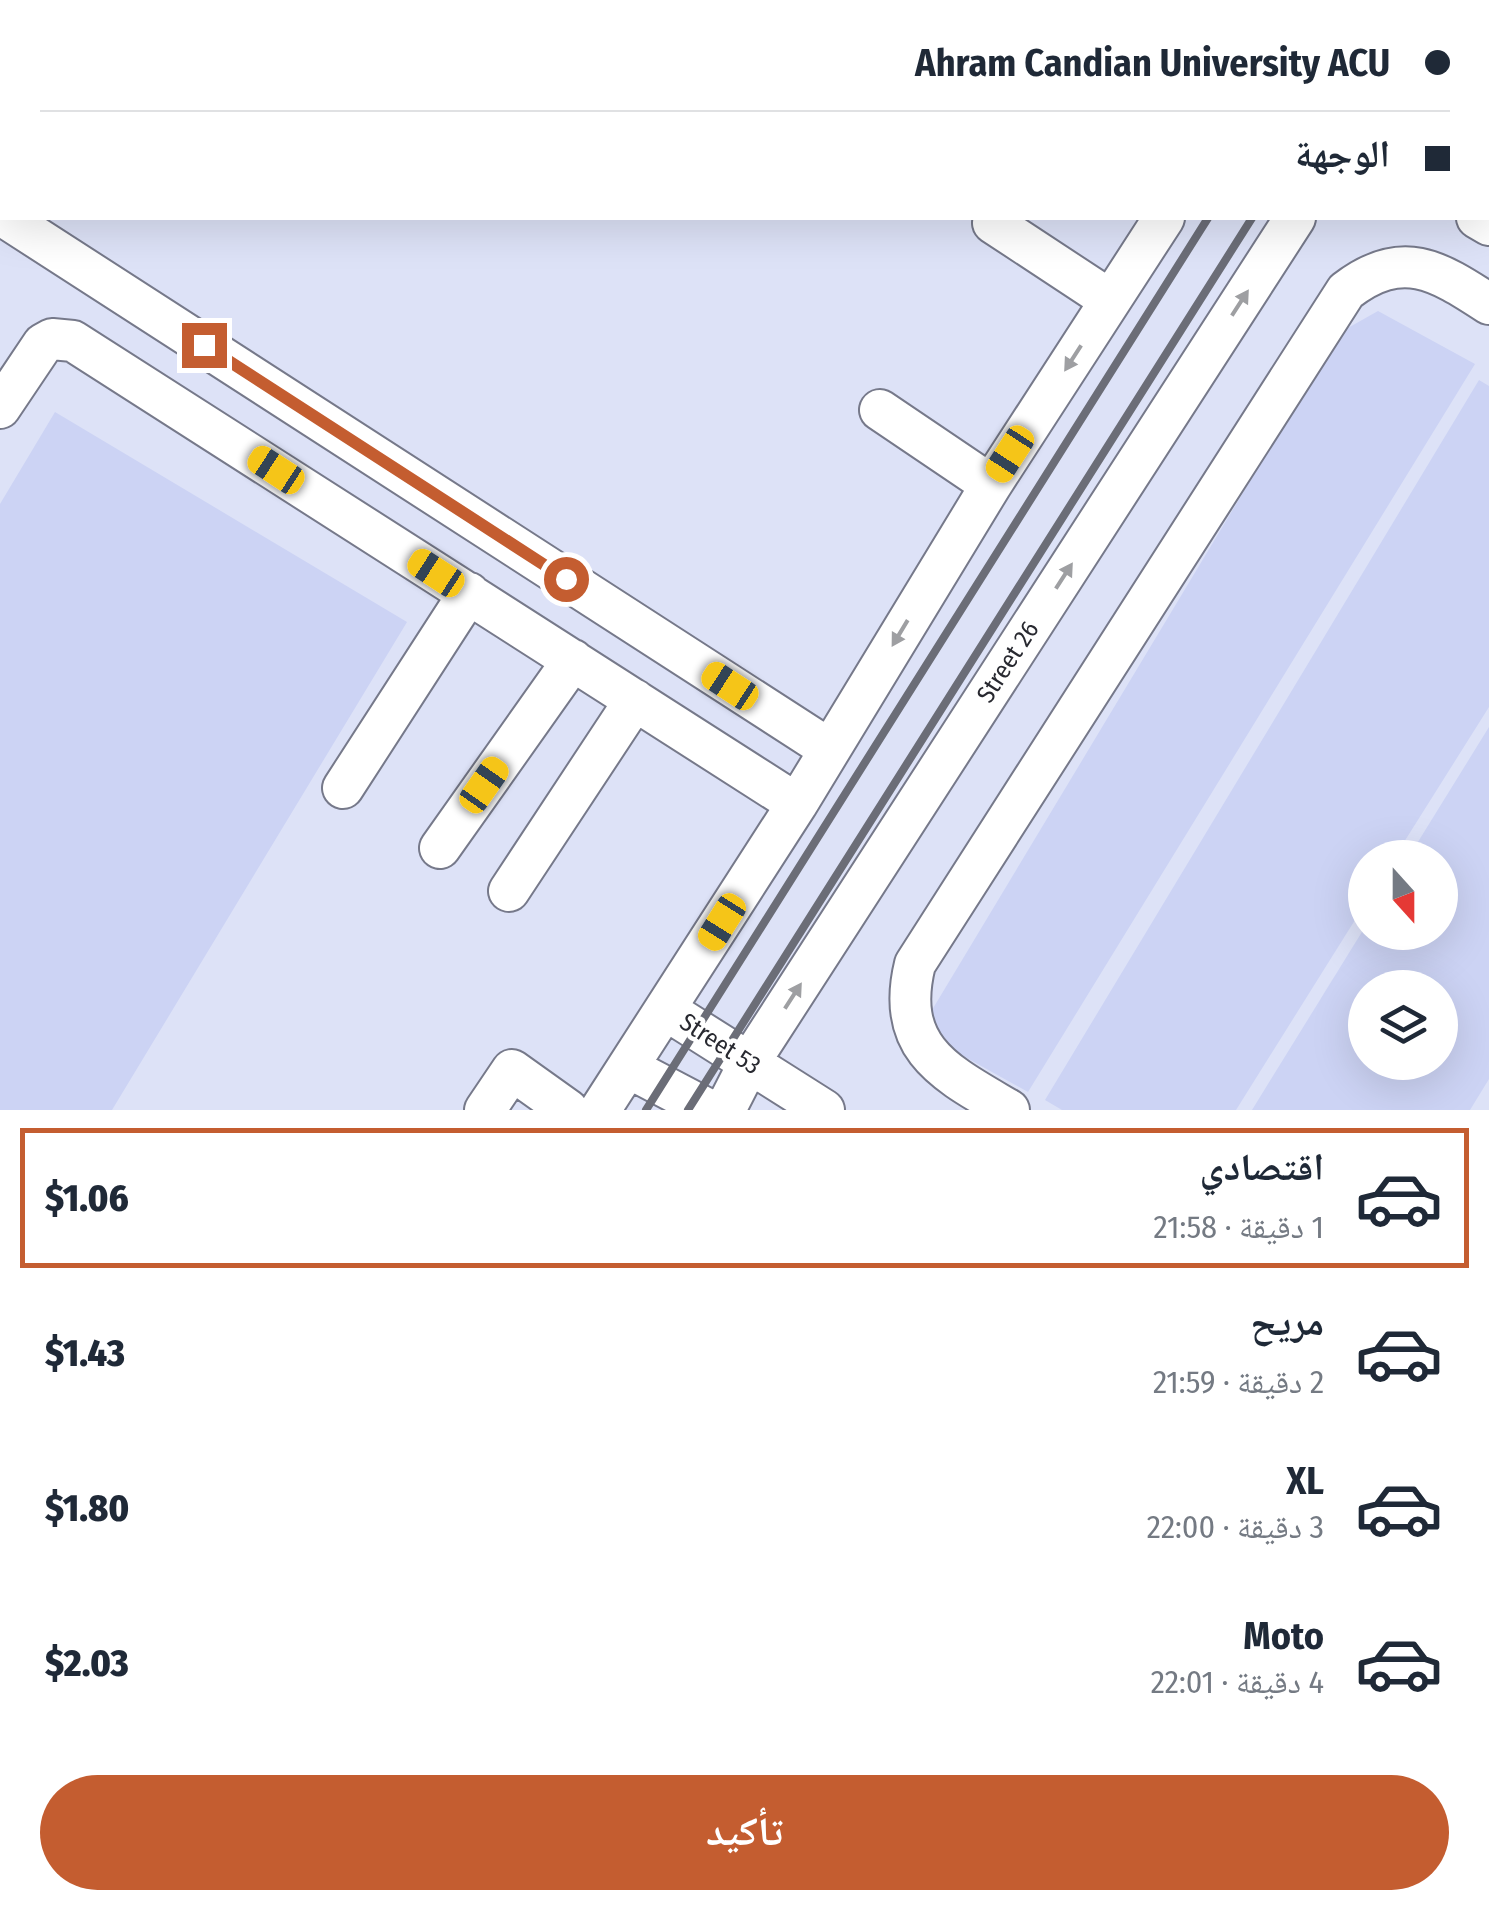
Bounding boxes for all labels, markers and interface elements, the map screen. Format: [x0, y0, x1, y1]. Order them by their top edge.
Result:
text: Ahram Candian University ACU [915, 40, 1390, 86]
text: الوجهة [1295, 131, 1390, 177]
one-way arrow [1230, 289, 1248, 317]
route end [182, 323, 227, 368]
one-way arrow [1064, 345, 1082, 372]
car [981, 421, 1039, 487]
car [243, 441, 309, 499]
car [403, 544, 469, 602]
route start [544, 557, 589, 602]
one-way arrow [1054, 562, 1072, 590]
street label: Street 26 [971, 616, 1045, 708]
one-way arrow [892, 619, 909, 647]
car [697, 657, 763, 715]
car [455, 752, 513, 818]
north arrow [1348, 840, 1458, 950]
map controls [1348, 840, 1458, 1080]
car [693, 889, 751, 955]
button: layers [1348, 970, 1458, 1080]
one-way arrow [783, 982, 801, 1010]
street label: Street 53 [674, 1007, 766, 1081]
text: اقتصادي [1200, 1144, 1324, 1190]
icon: car [1354, 1153, 1444, 1243]
text: $1.06 [45, 1175, 129, 1221]
text: 1 دقيقة · 21:58 [1154, 1208, 1324, 1246]
text: مريح [1250, 1299, 1324, 1345]
icon: car [1354, 1308, 1444, 1398]
text: $1.43 [45, 1330, 125, 1376]
text: 2 دقيقة · 21:59 [1153, 1363, 1324, 1401]
text: XL [1286, 1458, 1324, 1504]
icon: car [1354, 1463, 1444, 1553]
text: $1.80 [45, 1485, 129, 1531]
text: 3 دقيقة · 22:00 [1147, 1508, 1324, 1546]
text: Moto [1243, 1613, 1324, 1659]
icon: car [1354, 1618, 1444, 1708]
text: $2.03 [45, 1640, 129, 1686]
text: 4 دقيقة · 22:01 [1151, 1663, 1324, 1701]
button: تأكيد [40, 1775, 1449, 1890]

